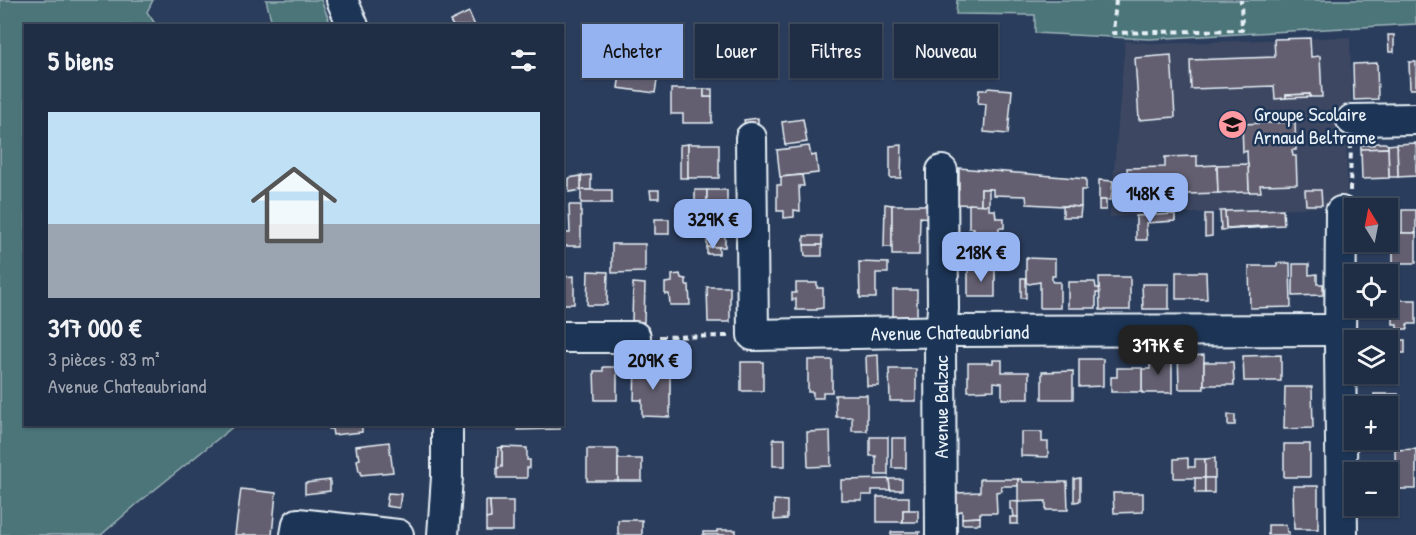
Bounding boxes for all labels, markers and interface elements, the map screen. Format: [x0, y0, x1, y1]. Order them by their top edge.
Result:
chip: Acheter [582, 24, 683, 78]
chip: Louer [695, 24, 778, 78]
chip: Filtres [790, 24, 882, 78]
chip: Nouveau [894, 24, 998, 78]
text: 5 biens [48, 43, 114, 78]
icon: filters [507, 44, 540, 77]
place label: Groupe Scolaire Arnaud Beltrame [1254, 100, 1376, 150]
school or university icon: Groupe Scolaire Arnaud Beltrame [1217, 109, 1249, 141]
icon: home [240, 151, 348, 259]
pin: 148K € [1101, 173, 1199, 224]
text: 148K € [1126, 179, 1174, 206]
north arrow [1344, 198, 1398, 252]
map controls [1344, 198, 1398, 516]
pin: 329K € [664, 199, 762, 250]
text: 329K € [688, 205, 738, 232]
pin: 218K € [932, 232, 1030, 283]
text: 218K € [956, 238, 1006, 265]
button: locate [1344, 264, 1398, 318]
text: 317 000 € [48, 310, 141, 345]
street label: Avenue Chateaubriand [870, 317, 1029, 346]
pin: 317K € [1109, 325, 1207, 376]
button: layers [1344, 330, 1398, 384]
text: 317K € [1133, 331, 1183, 358]
pin: 209K € [604, 340, 702, 391]
text: 3 pièces · 83 m² [48, 345, 160, 372]
text: 209K € [628, 346, 678, 373]
street label: Avenue Balzac [927, 355, 954, 458]
text: Avenue Chateaubriand [48, 372, 206, 399]
button: + [1344, 396, 1398, 450]
button: − [1344, 462, 1398, 516]

